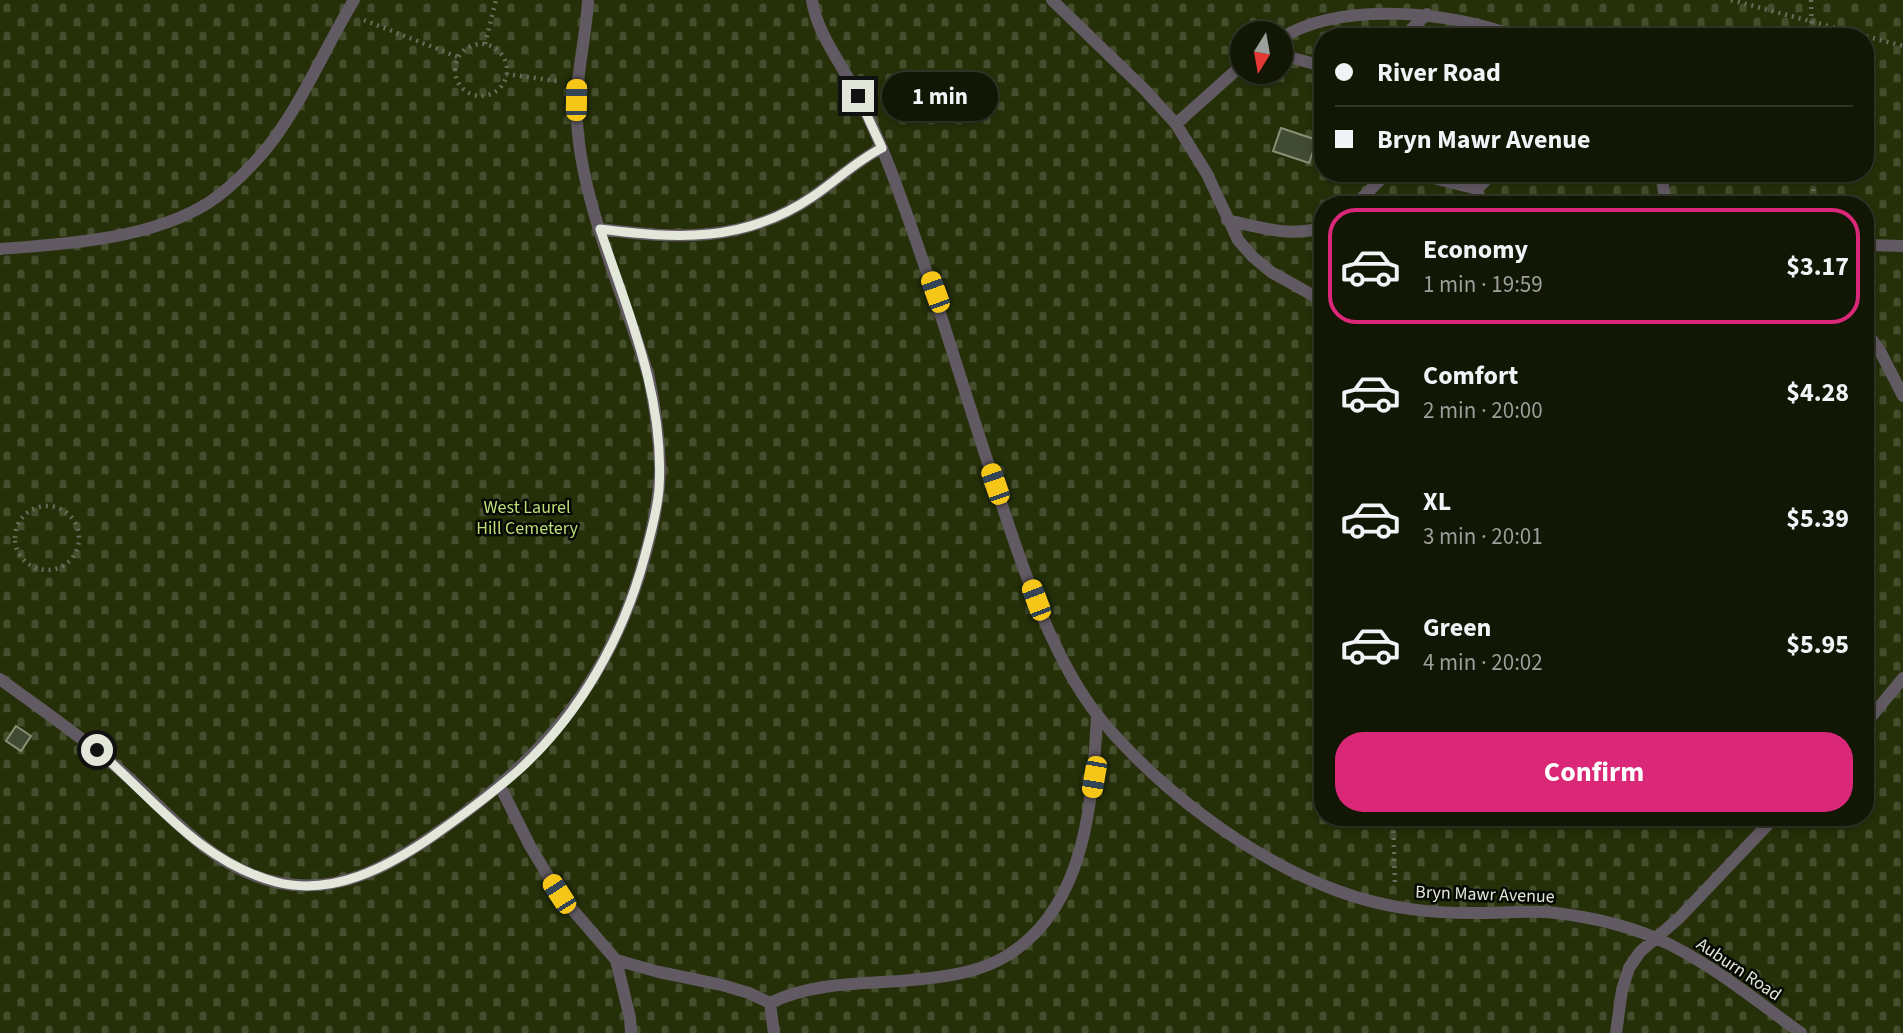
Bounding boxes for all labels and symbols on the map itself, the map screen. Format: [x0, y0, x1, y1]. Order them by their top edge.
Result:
north arrow [1230, 21, 1293, 84]
callout: 1 min [882, 72, 998, 120]
car [566, 79, 587, 121]
route end [842, 80, 874, 112]
car [918, 269, 953, 315]
car [979, 461, 1012, 507]
park label: West Laurel Hill Cemetery [476, 495, 578, 541]
car [1019, 577, 1054, 623]
route start [81, 734, 113, 766]
car [1081, 754, 1108, 800]
car [539, 871, 580, 917]
street label: Bryn Mawr Avenue [1415, 880, 1555, 909]
street label: Auburn Road [1691, 932, 1786, 1007]

